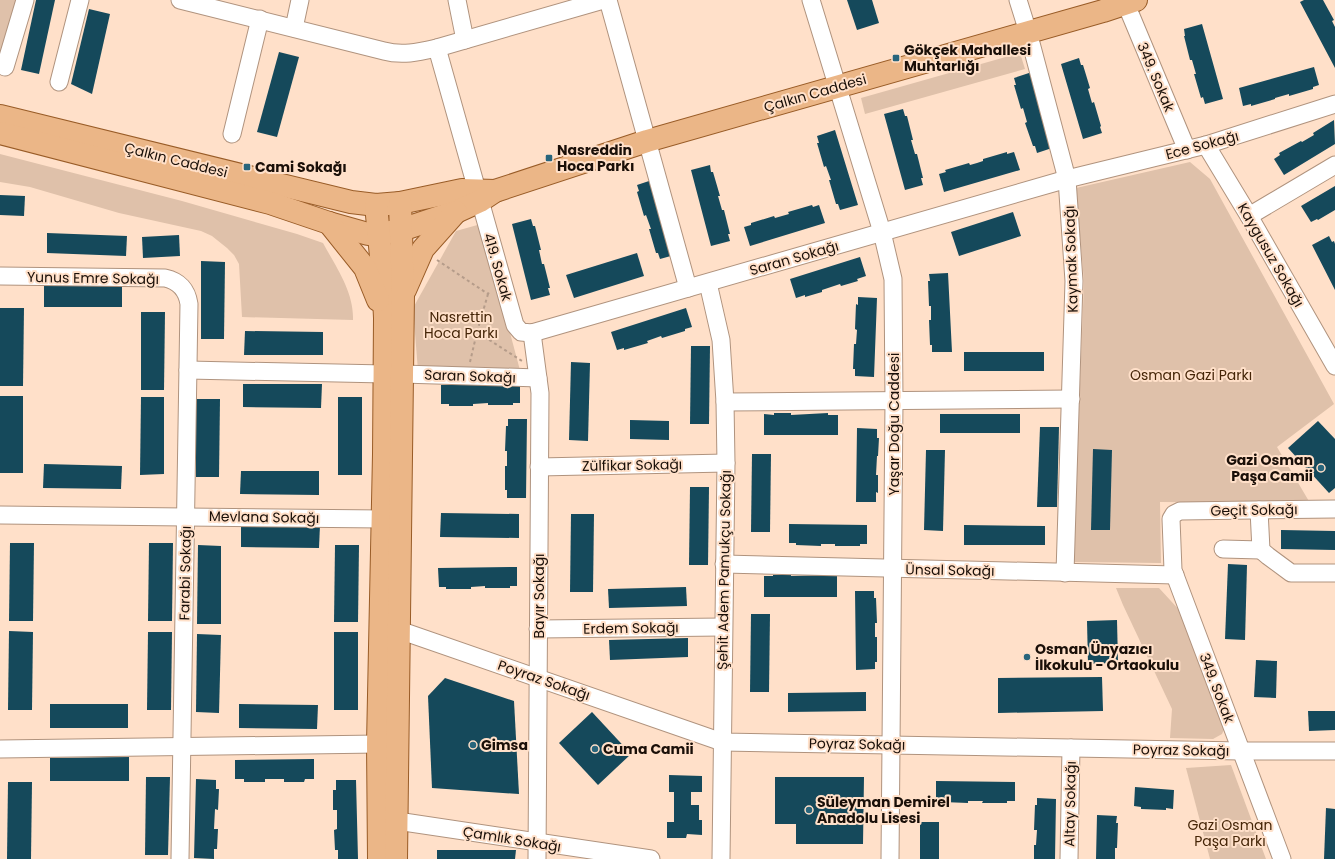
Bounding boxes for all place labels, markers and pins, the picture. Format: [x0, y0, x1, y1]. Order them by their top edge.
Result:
place label: Gökçek Mahallesi Muhtarlığı [904, 40, 1031, 76]
marker: Gökçek Mahallesi Muhtarlığı [891, 53, 901, 63]
place label: Nasreddin Hoca Parkı [557, 140, 634, 176]
marker: Nasreddin Hoca Parkı [544, 153, 554, 163]
place label: Cami Sokağı [255, 157, 347, 177]
marker: Cami Sokağı [242, 162, 252, 172]
place label: Gazi Osman Paşa Camii [1226, 450, 1313, 486]
marker: Gazi Osman Paşa Camii [1316, 463, 1326, 473]
place label: Osman Ünyazıcı İlkokulu - Ortaokulu [1035, 639, 1179, 675]
marker: Osman Ünyazıcı İlkokulu - Ortaokulu [1022, 652, 1032, 662]
place label: Gimsa [481, 735, 528, 755]
place label: Cuma Camii [603, 739, 694, 759]
marker: Gimsa [468, 740, 478, 750]
marker: Cuma Camii [590, 744, 600, 754]
place label: Süleyman Demirel Anadolu Lisesi [817, 792, 950, 828]
marker: Süleyman Demirel Anadolu Lisesi [804, 805, 814, 815]

